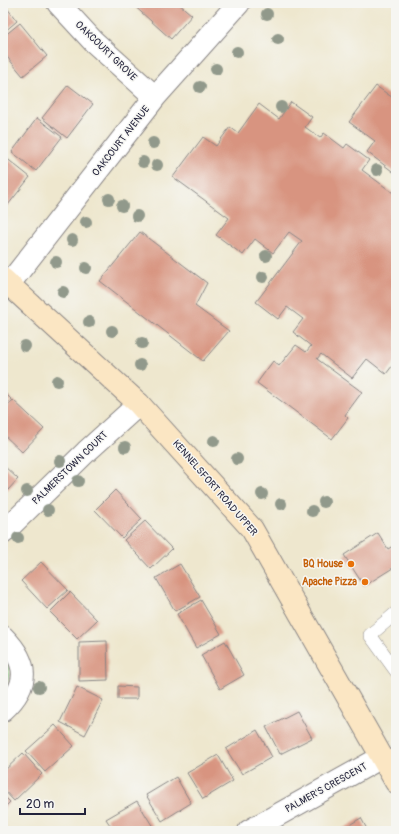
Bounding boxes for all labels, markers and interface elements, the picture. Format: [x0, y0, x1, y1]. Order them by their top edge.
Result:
street label: OAKCOURT GROVE [73, 19, 139, 83]
street label: OAKCOURT AVENUE [90, 103, 152, 179]
street label: PALMERSTOWN COURT [30, 429, 110, 507]
street label: KENNELSFORT ROAD UPPER [170, 438, 260, 539]
place label: BQ House [303, 558, 344, 570]
marker: BQ House [346, 559, 356, 569]
place label: Apache Pizza [302, 576, 357, 588]
marker: Apache Pizza [360, 577, 370, 587]
street label: PALMER'S CRESCENT [283, 760, 369, 815]
scale bar [20, 790, 85, 816]
text: 20 m [26, 797, 55, 812]

